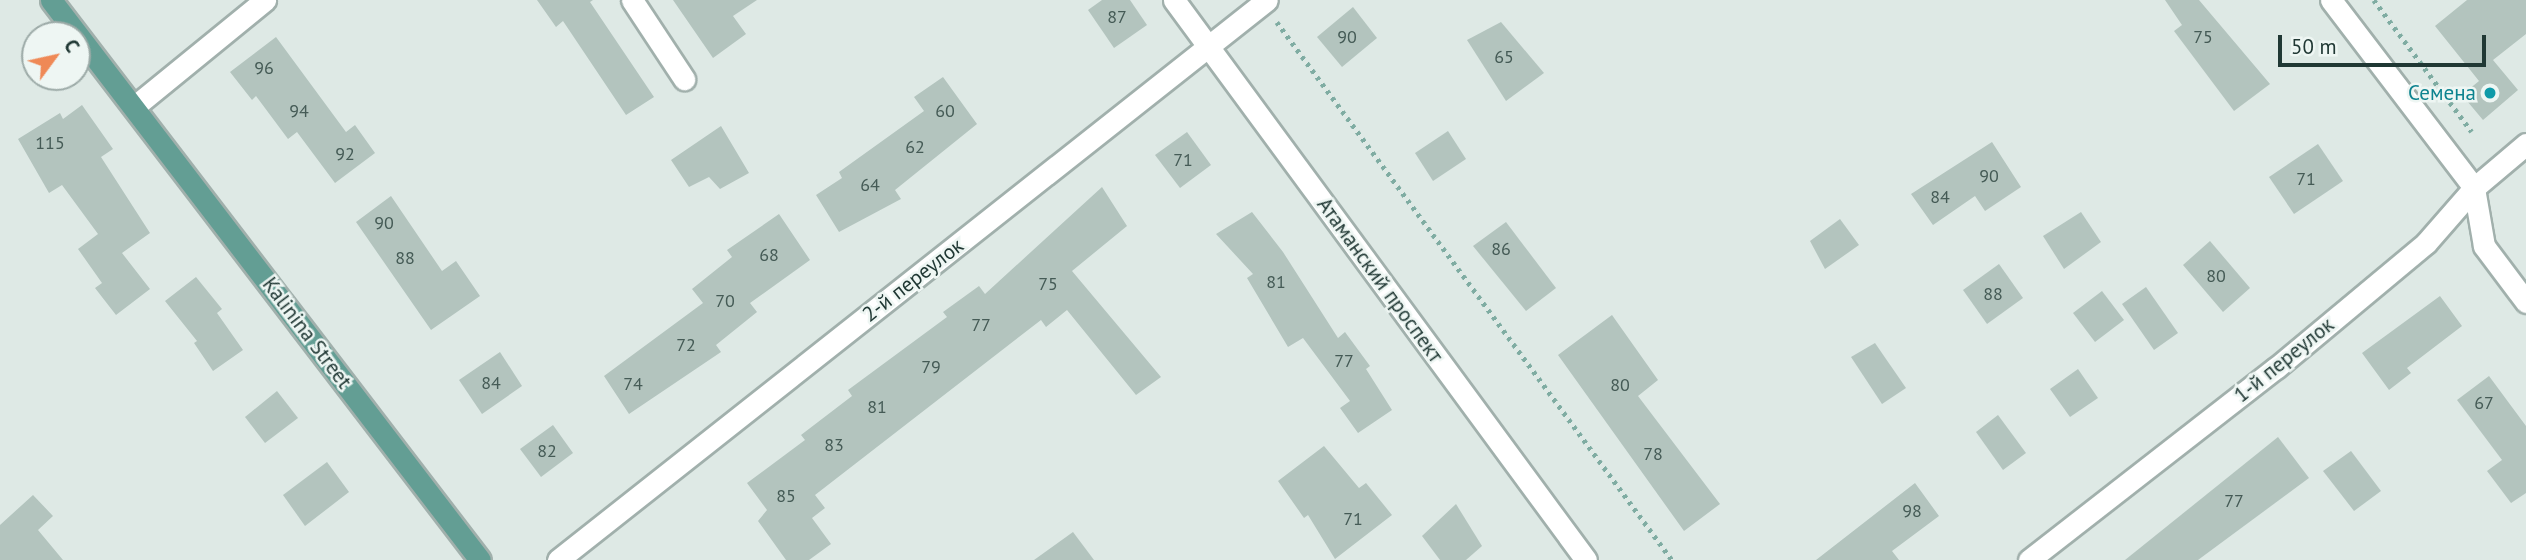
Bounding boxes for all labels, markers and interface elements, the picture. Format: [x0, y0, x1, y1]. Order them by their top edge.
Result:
house number: 87 [1107, 6, 1127, 28]
north arrow [21, 21, 91, 91]
scale bar [2281, 21, 2489, 65]
house number: 90 [1337, 26, 1357, 48]
house number: 75 [2193, 26, 2213, 48]
text: 50 m [2291, 33, 2337, 60]
text: С [59, 35, 85, 57]
house number: 65 [1494, 46, 1514, 68]
house number: 96 [254, 57, 274, 79]
place label: Семена [2408, 80, 2476, 106]
marker: Семена [2482, 85, 2498, 101]
house number: 94 [289, 100, 309, 122]
house number: 60 [935, 100, 955, 122]
house number: 115 [35, 132, 65, 154]
house number: 62 [905, 136, 925, 158]
house number: 92 [335, 143, 355, 165]
house number: 71 [1173, 149, 1193, 171]
house number: 90 [1979, 165, 1999, 187]
house number: 71 [2296, 168, 2316, 190]
house number: 64 [860, 174, 880, 196]
house number: 84 [1930, 186, 1950, 208]
street label: Атаманский проспект [1312, 193, 1448, 367]
house number: 90 [374, 212, 394, 234]
street label: 2-й переулок [858, 233, 968, 327]
house number: 86 [1491, 238, 1511, 260]
house number: 68 [759, 244, 779, 266]
house number: 88 [395, 247, 415, 269]
house number: 80 [2206, 265, 2226, 287]
house number: 81 [1266, 271, 1286, 293]
street label: Kalinina Street [257, 272, 357, 394]
house number: 75 [1038, 273, 1058, 295]
house number: 88 [1983, 283, 2003, 305]
house number: 70 [715, 290, 735, 312]
street label: 1-й переулок [2229, 312, 2339, 408]
house number: 77 [971, 314, 991, 336]
house number: 72 [676, 334, 696, 356]
house number: 77 [1334, 350, 1354, 372]
house number: 79 [921, 356, 941, 378]
house number: 84 [481, 372, 501, 394]
house number: 74 [623, 373, 643, 395]
house number: 80 [1610, 374, 1630, 396]
house number: 67 [2474, 392, 2494, 414]
house number: 81 [867, 396, 887, 418]
house number: 83 [824, 434, 844, 456]
house number: 82 [537, 440, 557, 462]
house number: 78 [1643, 443, 1663, 465]
house number: 85 [776, 485, 796, 507]
house number: 77 [2224, 490, 2244, 512]
house number: 98 [1902, 500, 1922, 522]
house number: 71 [1343, 508, 1363, 530]

